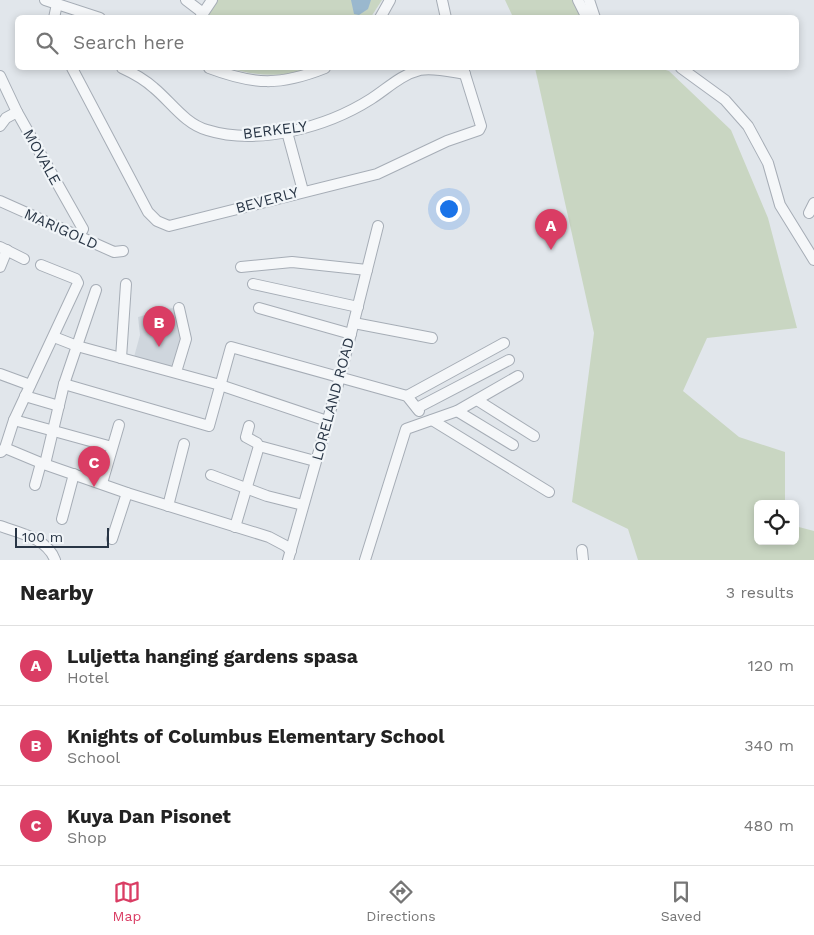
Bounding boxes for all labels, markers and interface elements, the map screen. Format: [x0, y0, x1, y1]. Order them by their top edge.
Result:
search box [15, 15, 799, 70]
icon: search [33, 29, 61, 57]
text: Search here [73, 31, 184, 54]
street label: BERKELY [242, 117, 309, 143]
street label: MOVALE [19, 126, 65, 188]
street label: BEVERLY [234, 183, 301, 217]
your location [436, 196, 462, 222]
street label: MARIGOLD [21, 205, 101, 253]
pin: A [535, 209, 567, 250]
pin: B [143, 306, 175, 347]
street label: LORELAND ROAD [308, 335, 358, 463]
pin: C [78, 446, 110, 487]
map controls [754, 500, 799, 545]
button: locate [754, 500, 799, 545]
scale bar [15, 525, 109, 548]
text: 100 m [22, 529, 63, 545]
text: Nearby [20, 580, 93, 605]
text: 3 results [726, 583, 794, 602]
text: Luljetta hanging gardens spasa [67, 645, 358, 668]
text: A [31, 656, 41, 675]
text: 120 m [748, 656, 794, 675]
text: Hotel [67, 668, 109, 687]
text: Knights of Columbus Elementary School [67, 725, 444, 748]
text: B [31, 736, 41, 755]
text: 340 m [744, 736, 794, 755]
text: School [67, 748, 120, 767]
text: Kuya Dan Pisonet [67, 805, 231, 828]
text: C [31, 816, 41, 835]
text: 480 m [744, 816, 794, 835]
text: Shop [67, 828, 107, 847]
tab: Map [113, 878, 141, 924]
tab: Directions [366, 878, 436, 924]
tab: Saved [661, 878, 701, 924]

